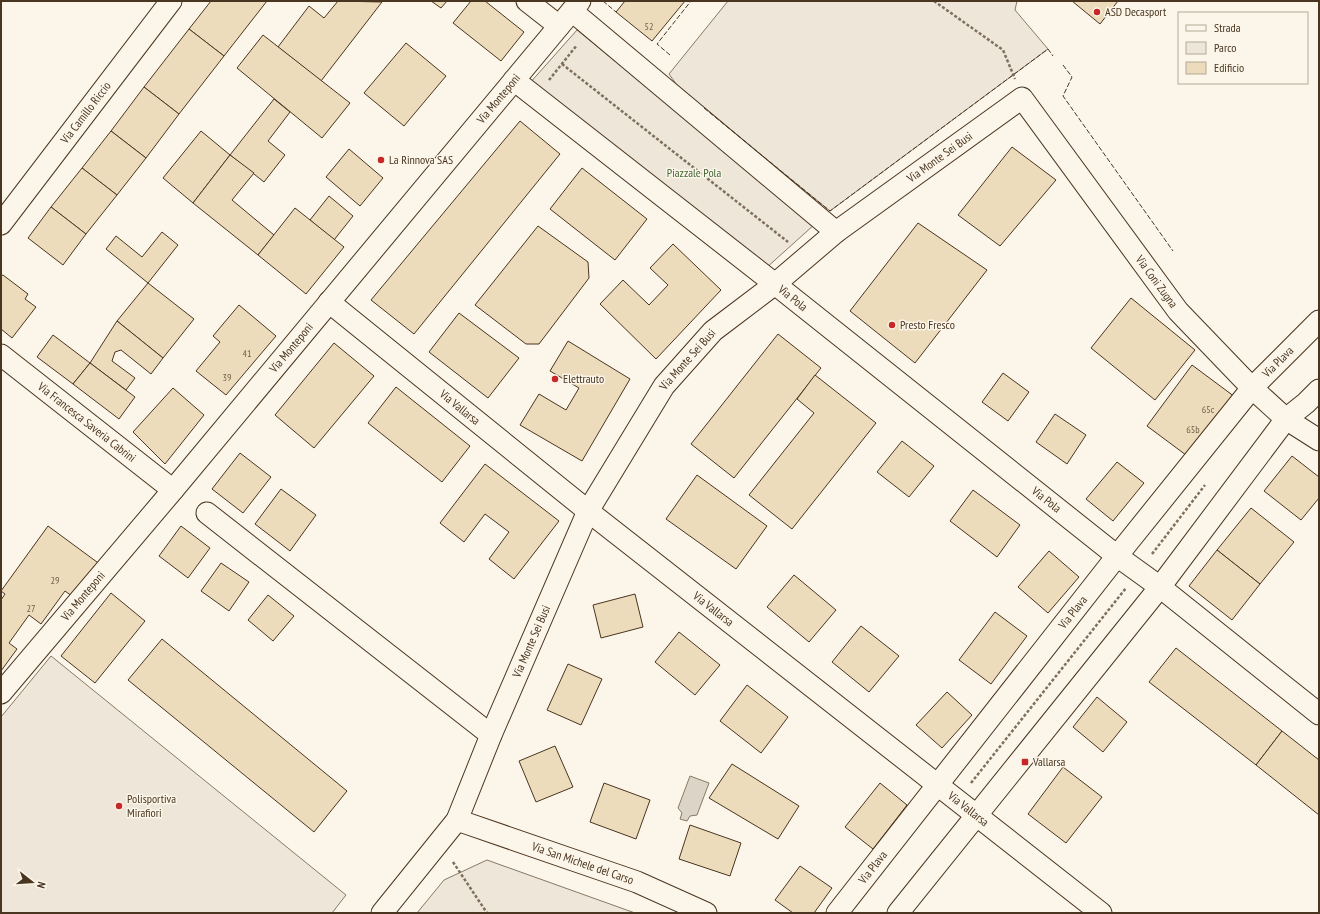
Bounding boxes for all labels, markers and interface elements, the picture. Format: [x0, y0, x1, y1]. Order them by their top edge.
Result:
place label: ASD Decasport [1105, 4, 1167, 19]
marker: ASD Decasport [1092, 7, 1102, 17]
legend [1178, 12, 1308, 84]
house number: 52 [645, 20, 654, 33]
text: Strada [1214, 20, 1241, 35]
text: Parco [1214, 40, 1236, 55]
text: Edificio [1214, 60, 1244, 75]
street label: Via Monteponi [473, 71, 523, 127]
street label: Via Camillo Riccio [56, 78, 114, 147]
street label: Via Monte Sei Busi [903, 128, 975, 186]
place label: La Rinnova SAS [389, 152, 453, 167]
marker: La Rinnova SAS [376, 155, 386, 165]
park label: Piazzale Pola [667, 165, 721, 180]
street label: Via Coni Zugna [1132, 251, 1181, 311]
street label: Via Pola [775, 281, 811, 314]
place label: Presto Fresco [900, 317, 955, 332]
street label: Via Monteponi [265, 320, 316, 376]
marker: Presto Fresco [887, 320, 897, 330]
street label: Via Monte Sei Busi [655, 325, 719, 393]
street label: Via Plava [1258, 343, 1297, 381]
house number: 41 [243, 347, 252, 360]
house number: 39 [223, 371, 232, 384]
place label: Elettrauto [563, 371, 604, 386]
marker: Elettrauto [550, 374, 560, 384]
street label: Via Francesca Saveria Cabrini [34, 378, 139, 465]
street label: Via Vallarsa [436, 386, 483, 428]
house number: 65c [1202, 403, 1215, 416]
house number: 65b [1186, 423, 1200, 436]
street label: Via Pola [1028, 483, 1065, 516]
street label: Via Monteponi [57, 568, 108, 624]
house number: 29 [51, 574, 60, 587]
street label: Via Vallarsa [689, 588, 737, 630]
street label: Via Plava [1054, 592, 1090, 632]
house number: 27 [27, 602, 36, 615]
street label: Via Monte Sei Busi [508, 603, 553, 681]
place label: Vallarsa [1032, 754, 1066, 769]
marker: Vallarsa [1020, 757, 1030, 767]
street label: Via Vallarsa [944, 787, 992, 829]
place label: Polisportiva Mirafiori [127, 791, 176, 820]
marker: Polisportiva Mirafiori [114, 801, 124, 811]
street label: Via San Michele del Carso [529, 838, 636, 887]
street label: Via Plava [854, 847, 890, 887]
north arrow [12, 862, 52, 902]
text: N [34, 880, 49, 890]

